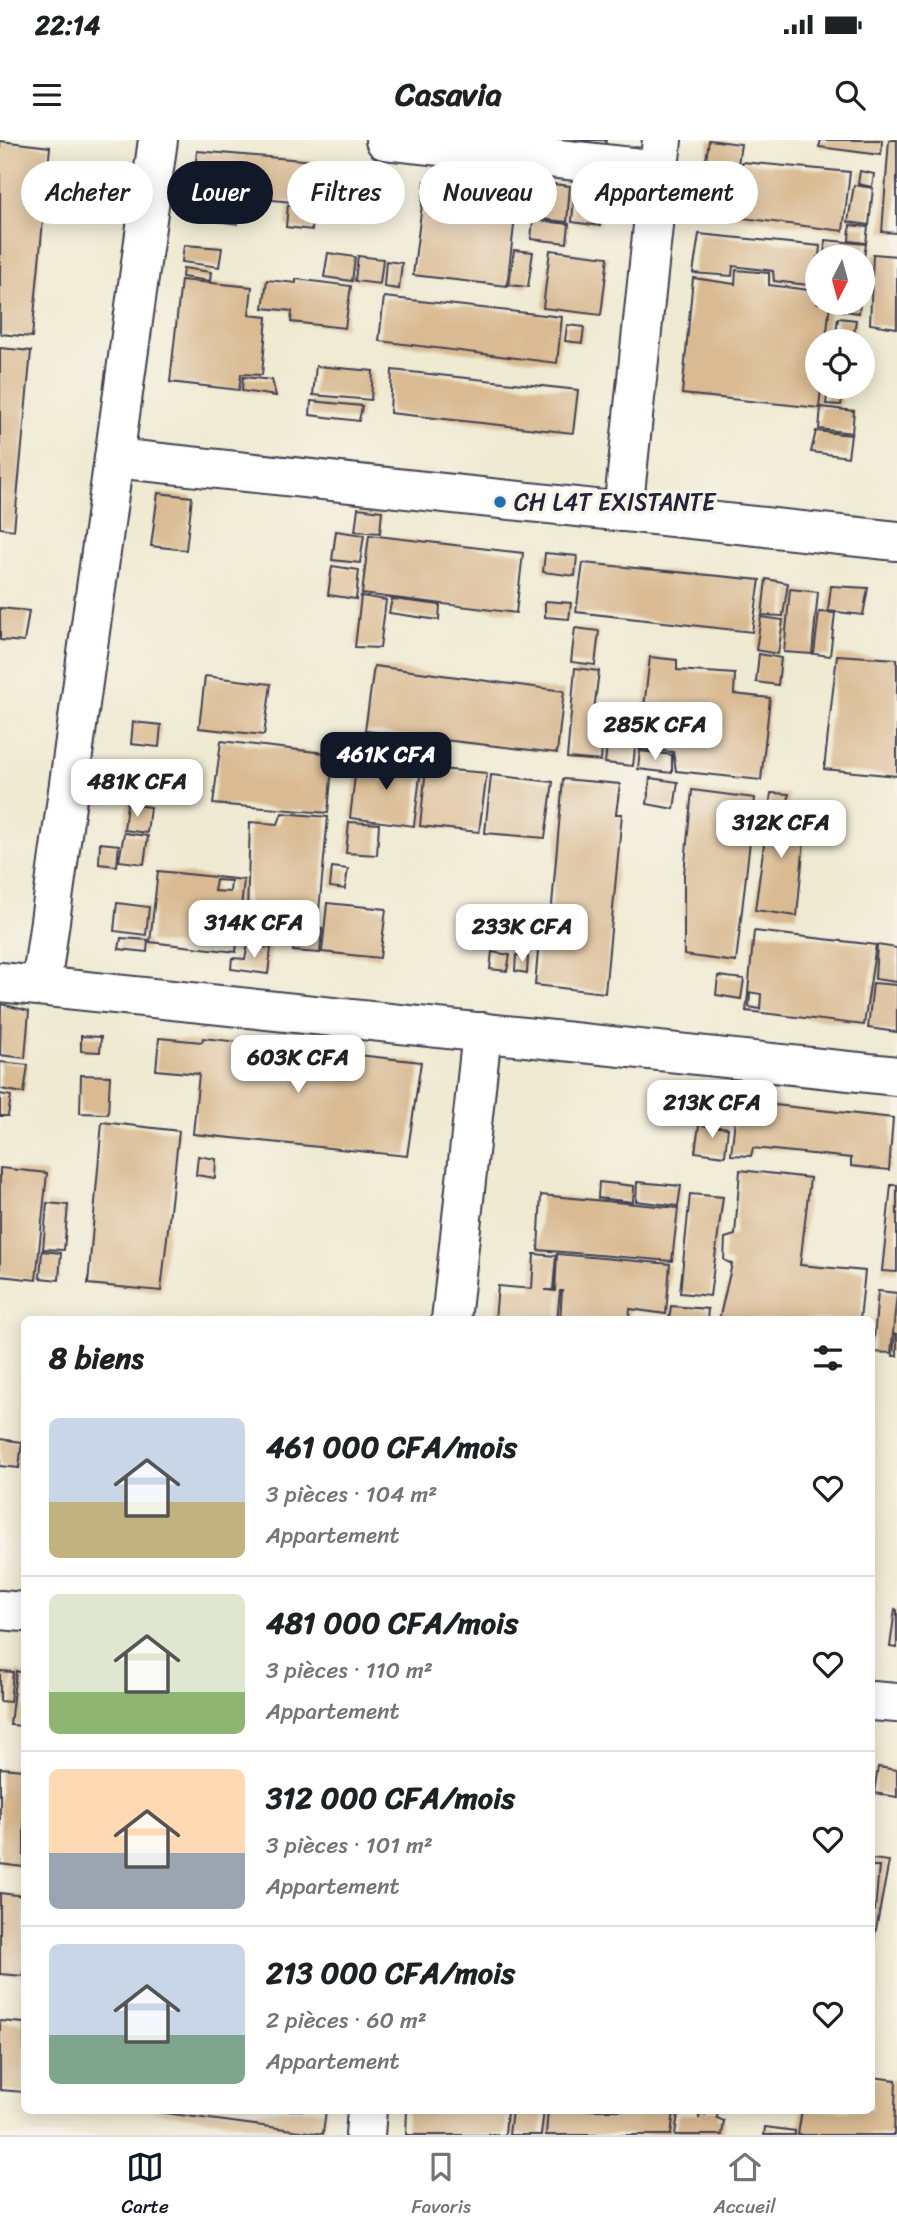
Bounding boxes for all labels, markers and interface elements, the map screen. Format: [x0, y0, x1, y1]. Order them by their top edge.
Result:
text: 22:14 [35, 2, 100, 48]
text: Casavia [395, 66, 502, 123]
icon: menu [28, 76, 66, 114]
icon: search [831, 76, 869, 114]
chip: Acheter [21, 161, 153, 224]
chip: Louer [167, 161, 273, 224]
chip: Filtres [287, 161, 405, 224]
chip: Nouveau [419, 161, 557, 224]
chip: Appartement [571, 161, 758, 224]
north arrow [805, 245, 875, 315]
map controls [805, 245, 875, 399]
button: locate [805, 329, 875, 399]
place label: CH L4T EXISTANTE [514, 481, 717, 523]
marker: CH L4T EXISTANTE [492, 494, 508, 510]
pin: 285K CFA [583, 702, 727, 762]
text: 285K CFA [603, 704, 707, 745]
pin: 461K CFA [314, 732, 458, 792]
text: 461K CFA [336, 734, 436, 775]
pin: 481K CFA [65, 760, 209, 819]
text: 481K CFA [87, 761, 187, 802]
pin: 312K CFA [709, 800, 853, 860]
text: 312K CFA [732, 802, 830, 843]
pin: 314K CFA [182, 900, 326, 960]
text: 314K CFA [205, 902, 303, 943]
pin: 233K CFA [450, 904, 594, 964]
text: 233K CFA [472, 906, 572, 947]
pin: 603K CFA [226, 1035, 370, 1095]
text: 603K CFA [247, 1037, 349, 1078]
pin: 213K CFA [640, 1080, 784, 1140]
text: 213K CFA [663, 1082, 761, 1123]
text: 8 biens [49, 1331, 144, 1385]
icon: filters [809, 1339, 847, 1377]
text: 461 000 CFA/mois [266, 1420, 517, 1474]
icon: home [105, 1446, 189, 1530]
icon: heart [809, 1469, 847, 1507]
text: 3 pièces · 104 m² [266, 1474, 437, 1515]
text: Appartement [266, 1515, 400, 1556]
text: 481 000 CFA/mois [266, 1596, 518, 1650]
icon: home [105, 1622, 189, 1706]
icon: heart [809, 1645, 847, 1683]
text: 3 pièces · 110 m² [266, 1650, 433, 1691]
text: Appartement [266, 1691, 400, 1732]
text: 312 000 CFA/mois [266, 1771, 515, 1825]
icon: home [105, 1797, 189, 1881]
icon: heart [809, 1820, 847, 1858]
text: 3 pièces · 101 m² [266, 1825, 433, 1866]
text: Appartement [266, 1866, 400, 1907]
text: 213 000 CFA/mois [266, 1946, 515, 2000]
icon: home [105, 1972, 189, 2056]
icon: heart [809, 1995, 847, 2033]
text: 2 pièces · 60 m² [266, 2000, 427, 2041]
text: Appartement [266, 2041, 400, 2082]
tab: Carte [121, 2148, 169, 2223]
tab: Favoris [411, 2148, 471, 2223]
tab: Accueil [714, 2148, 776, 2223]

